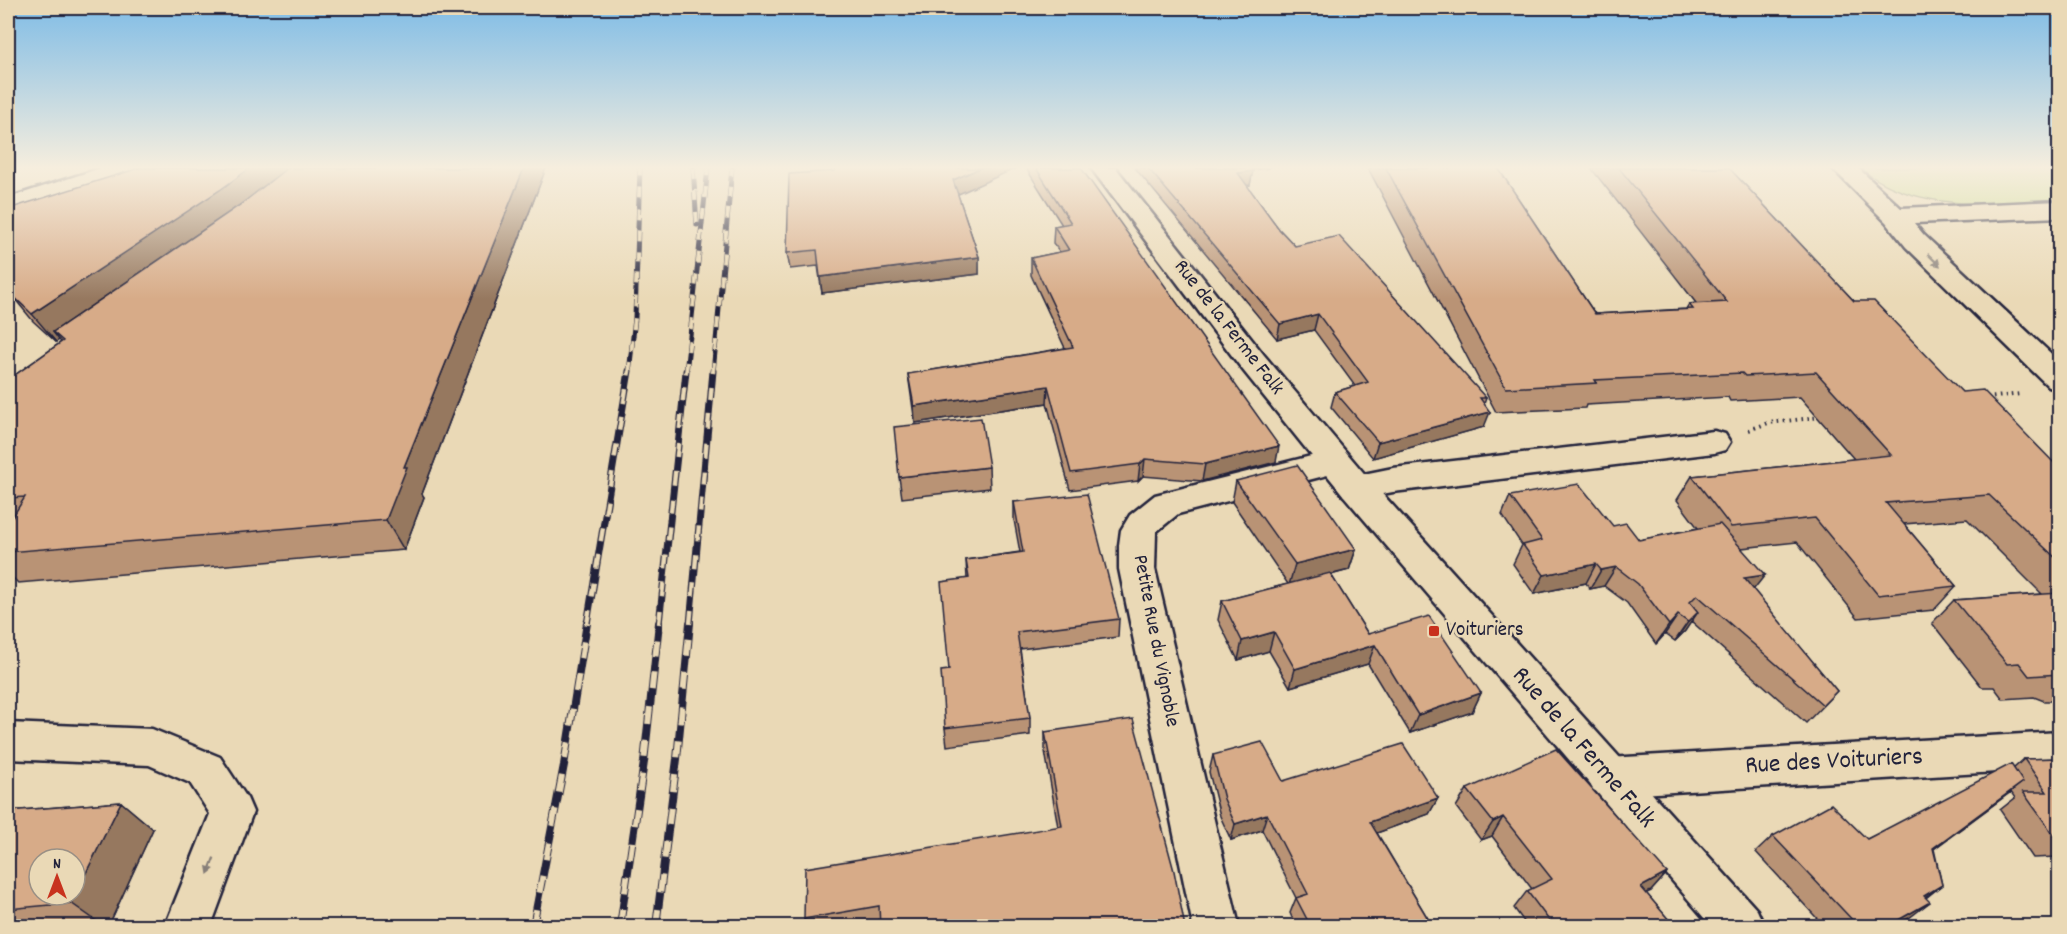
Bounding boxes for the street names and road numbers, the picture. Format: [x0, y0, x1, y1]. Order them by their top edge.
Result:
street label: Rue de la Ferme Falk [1166, 254, 1290, 402]
street label: Petite Rue du Vignoble [1124, 552, 1186, 730]
street label: Rue de la Ferme Falk [1502, 659, 1664, 837]
street label: Rue des Voituriers [1744, 739, 1924, 785]

